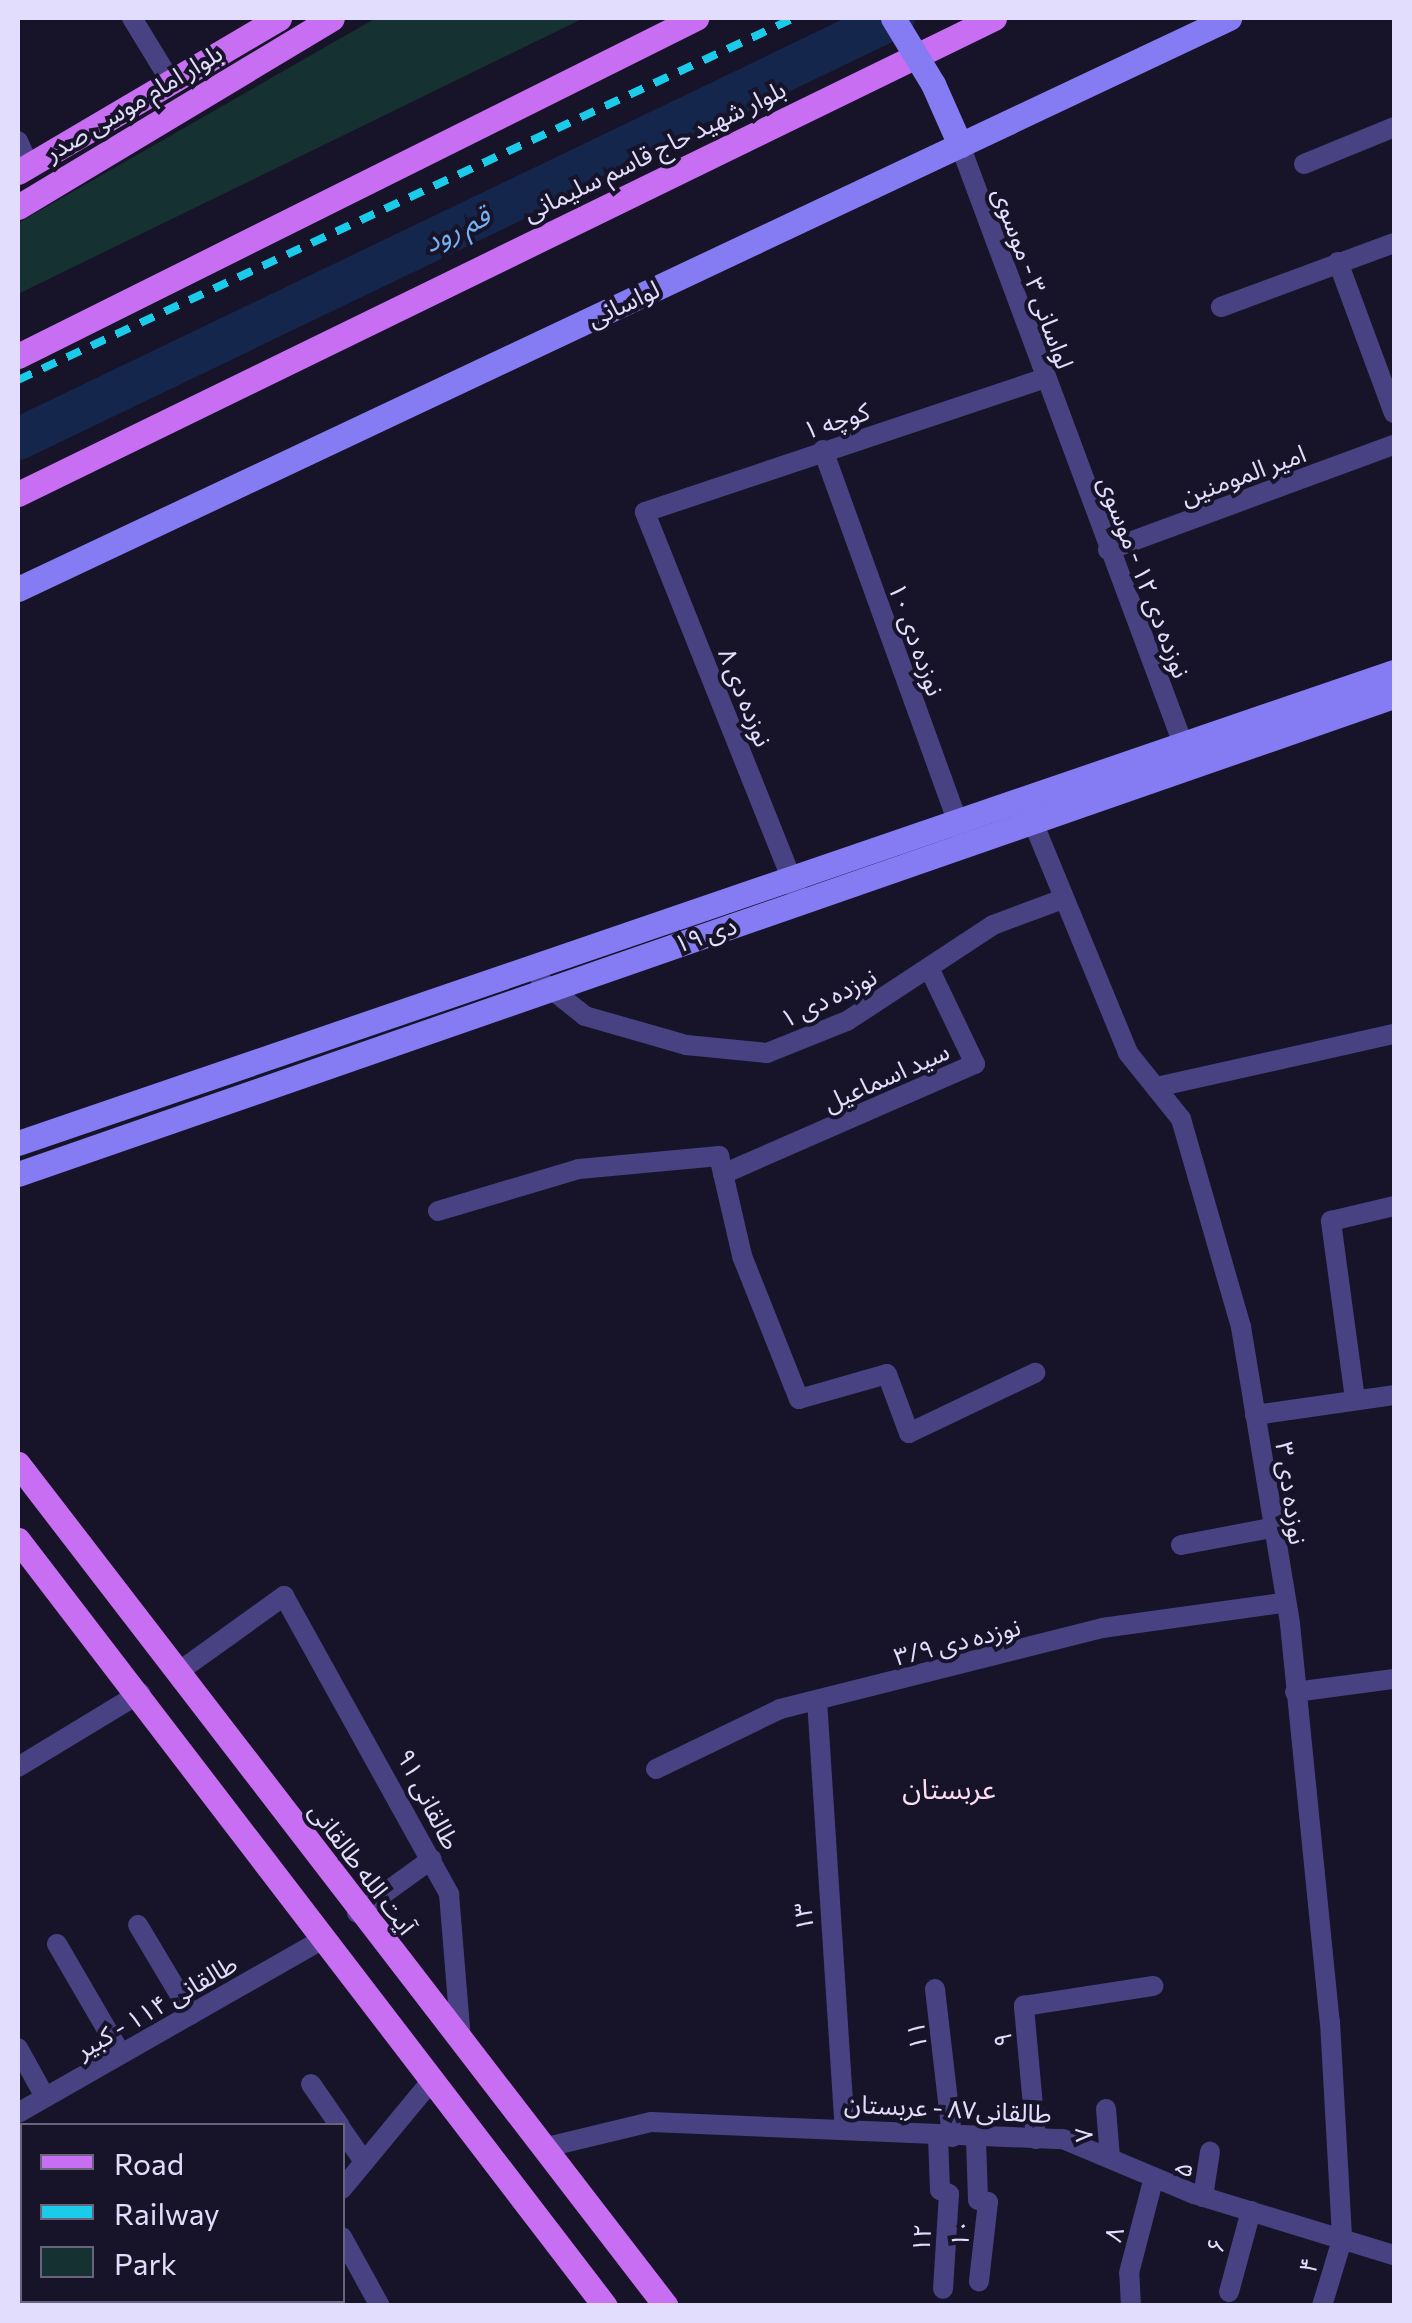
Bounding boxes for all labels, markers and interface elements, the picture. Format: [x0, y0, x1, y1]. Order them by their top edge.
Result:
street label: بلوار امام موسی صدر [39, 37, 227, 167]
street label: بلوار شهید حاج قاسم سلیمانی [518, 73, 790, 227]
street label: لواسانی ۳ - موسوی [987, 183, 1081, 373]
water label: قم رود [417, 198, 495, 258]
street label: لواسانی [582, 273, 664, 333]
street label: کوچه ۱ [799, 395, 873, 445]
street label: امیر المومنین [1176, 437, 1310, 511]
street label: نوزده دی ۱۲ - موسوی [1093, 472, 1197, 682]
street label: نوزده دی ۱۰ [883, 578, 951, 700]
street label: نوزده دی ۸ [713, 643, 779, 751]
street label: ۱۹ دی [670, 909, 740, 959]
street label: نوزده دی ۱ [775, 961, 881, 1033]
street label: سید اسماعیل [818, 1035, 954, 1117]
street label: نوزده دی ۳ [1270, 1440, 1314, 1546]
street label: نوزده دی ۳/۹ [891, 1611, 1023, 1671]
street label: طالقانی ۹۱ [391, 1744, 467, 1854]
district label: عربستان [902, 1771, 996, 1805]
street label: آیت الله طالقانی [304, 1796, 422, 1940]
street label: ۱۳ [787, 1901, 819, 1933]
street label: طالقانی ۱۱۴ - کبیر [70, 1948, 242, 2064]
street label: ۱۱ [899, 2020, 933, 2052]
street label: ۹ [986, 2032, 1018, 2048]
street label: طالقانی۸۷ - عربستان [844, 2088, 1052, 2128]
legend [20, 2123, 345, 2303]
street label: ۷ [1068, 2127, 1098, 2143]
text: Road [114, 2144, 184, 2181]
street label: ۵ [1166, 2161, 1198, 2179]
text: Railway [114, 2194, 220, 2231]
street label: ۱۰ [943, 2217, 977, 2249]
street label: ۱۲ [905, 2223, 937, 2253]
street label: ۸ [1097, 2223, 1129, 2245]
street label: ۶ [1199, 2234, 1231, 2256]
text: Park [114, 2244, 177, 2281]
street label: ۴ [1292, 2254, 1324, 2276]

